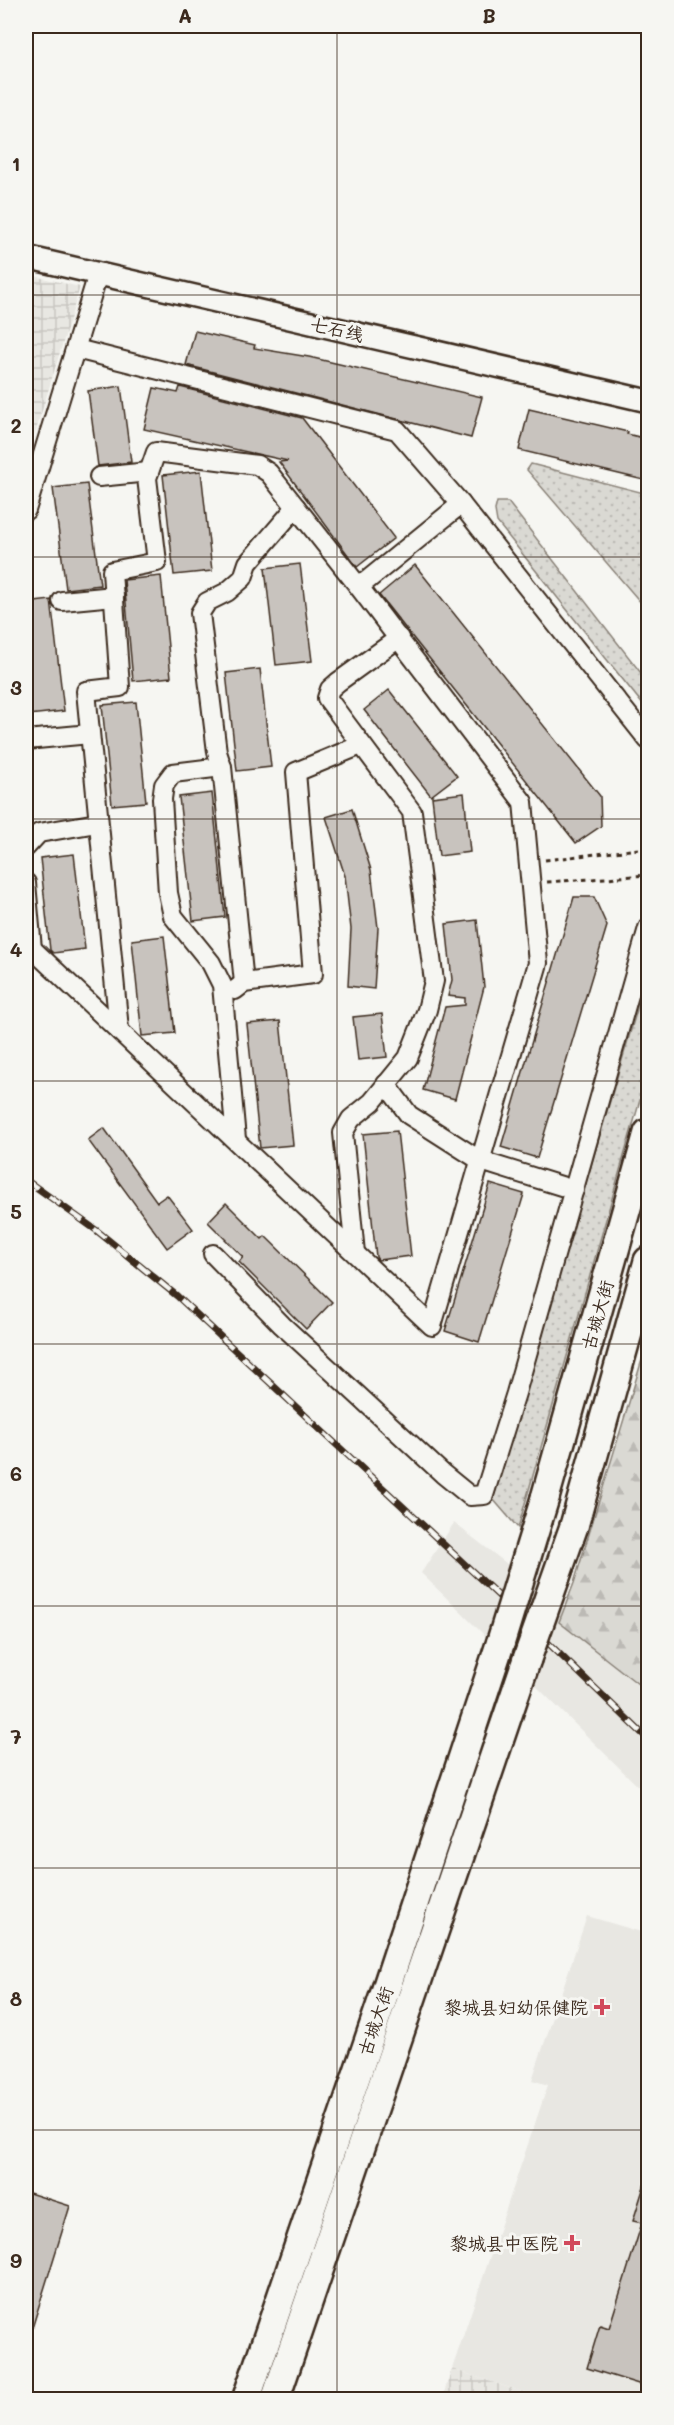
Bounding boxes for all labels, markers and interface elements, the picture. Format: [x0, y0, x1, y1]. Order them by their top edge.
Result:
text: A [178, 2, 192, 28]
text: B [482, 2, 496, 28]
text: 1 [12, 150, 20, 176]
street label: 七石线 [308, 311, 366, 347]
text: 2 [10, 412, 22, 438]
text: 3 [10, 674, 22, 700]
text: 4 [10, 936, 23, 962]
text: 5 [10, 1198, 22, 1224]
street label: 古城大街 [576, 1277, 618, 1353]
text: 6 [10, 1460, 22, 1486]
text: 7 [10, 1723, 22, 1749]
street label: 古城大街 [352, 1983, 398, 2059]
text: 8 [10, 1985, 22, 2011]
place label: 黎城县妇幼保健院 [444, 1995, 588, 2019]
marker: 黎城县妇幼保健院 [593, 1998, 611, 2016]
place label: 黎城县中医院 [450, 2231, 558, 2255]
marker: 黎城县中医院 [563, 2234, 581, 2252]
text: 9 [10, 2247, 22, 2273]

